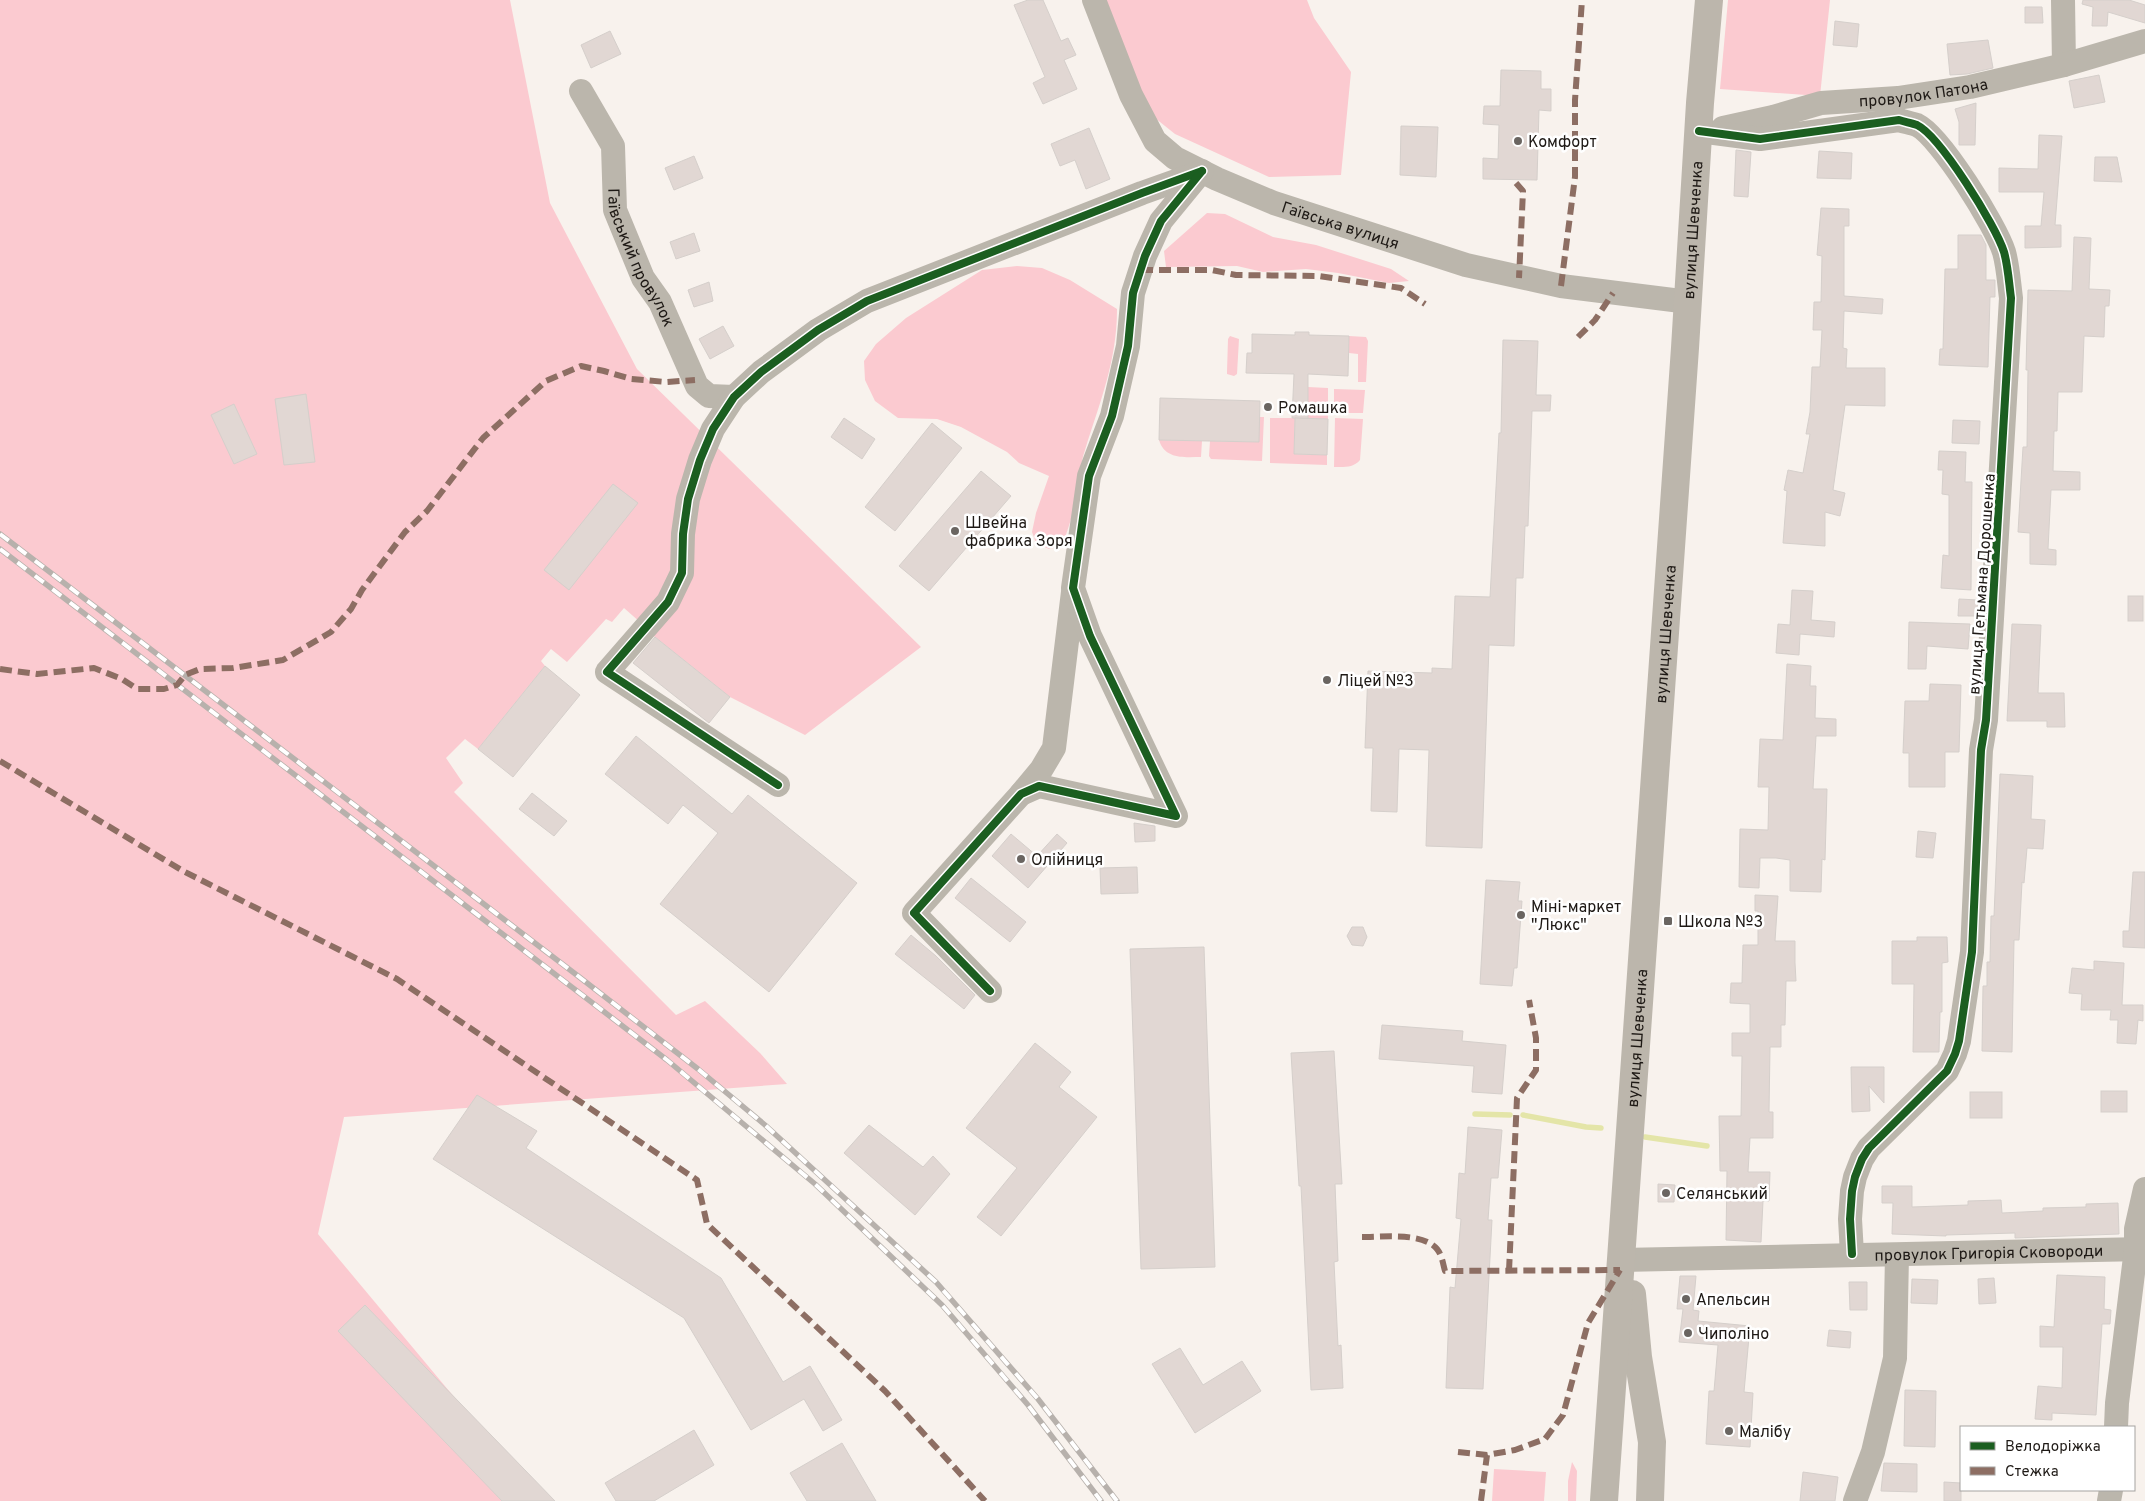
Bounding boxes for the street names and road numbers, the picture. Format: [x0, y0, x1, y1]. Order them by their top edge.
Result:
street label: провулок Патона [1858, 75, 1990, 113]
street label: вулиця Шевченка [1680, 160, 1708, 300]
street label: Гаївський провулок [602, 188, 678, 330]
street label: Гаївська вулиця [1279, 198, 1401, 255]
street label: вулиця Гетьмана Дорошенка [1965, 473, 2001, 696]
street label: вулиця Шевченка [1652, 564, 1682, 704]
street label: вулиця Шевченка [1624, 968, 1653, 1108]
street label: провулок Григорія Сковороди [1874, 1242, 2104, 1267]

